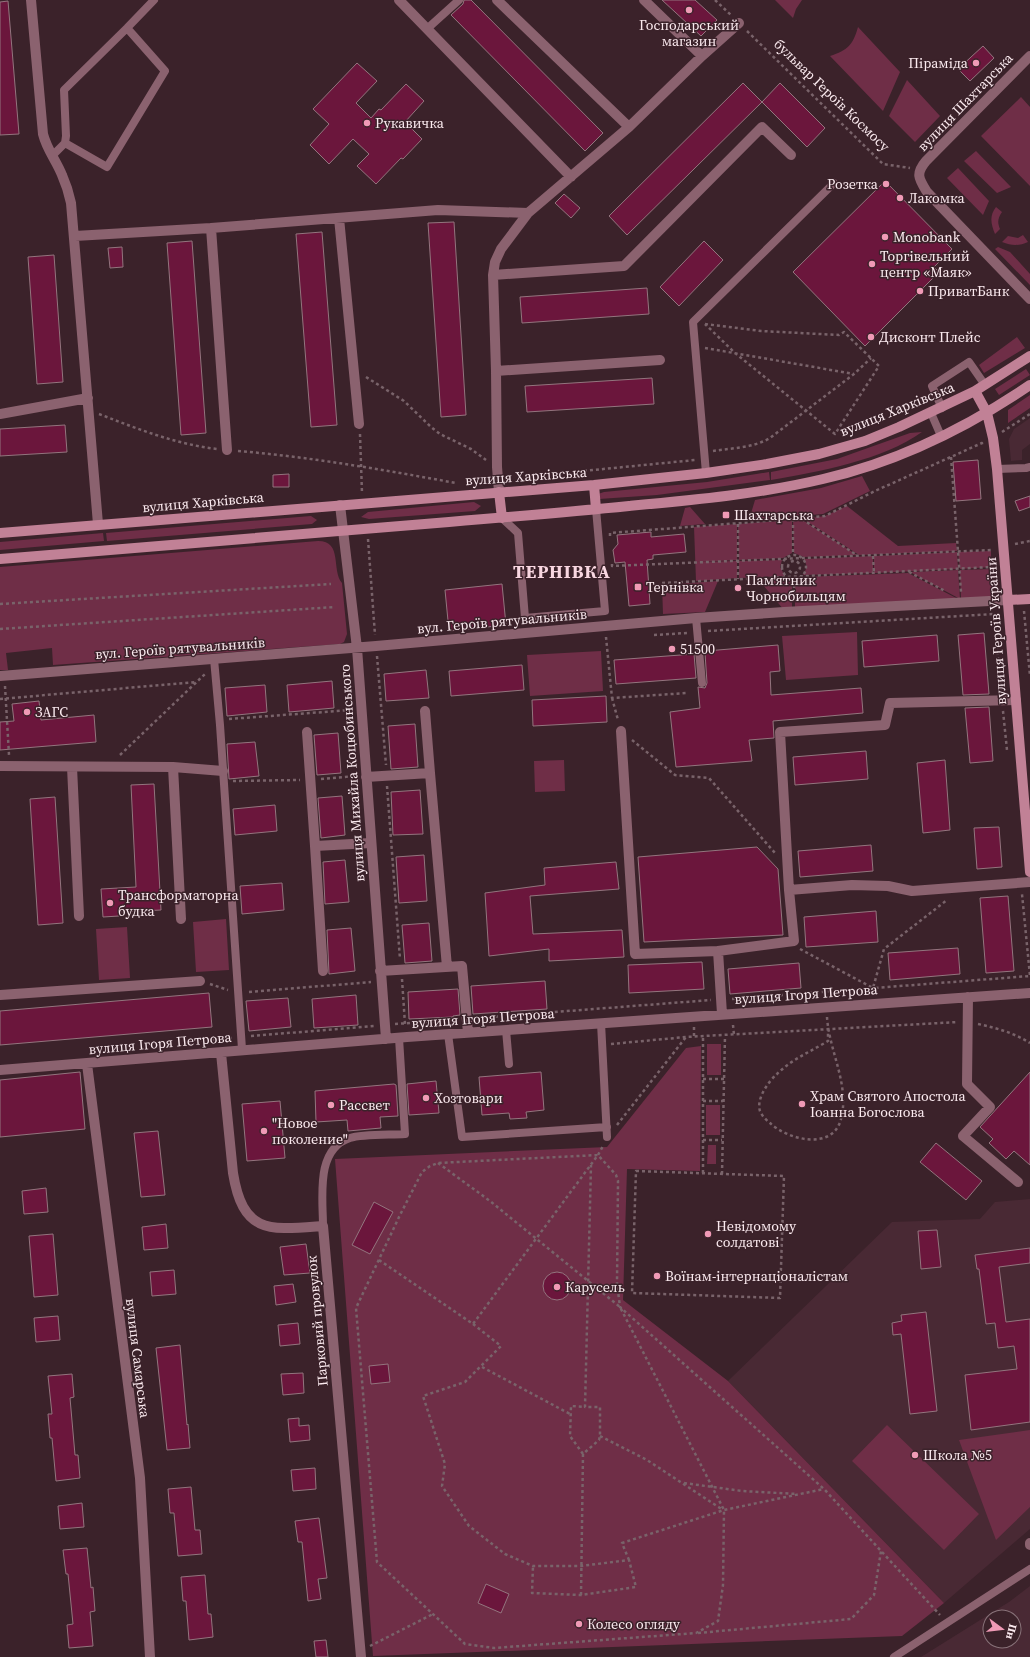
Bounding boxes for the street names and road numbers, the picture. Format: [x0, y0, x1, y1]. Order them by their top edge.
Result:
street label: бульвар Героїв Космосу [770, 34, 895, 156]
street label: вулиця Шахтарська [913, 48, 1018, 156]
street label: вулиця Харківська [837, 377, 958, 441]
street label: вулиця Харківська [464, 462, 588, 490]
street label: вулиця Харківська [141, 487, 266, 517]
street label: вулиця Героїв України [981, 557, 1011, 705]
street label: вул. Героїв рятувальників [416, 604, 588, 638]
street label: вул. Героїв рятувальників [94, 632, 266, 664]
street label: вулиця Михайла Коцюбинського [334, 663, 370, 882]
street label: вулиця Ігоря Петрова [734, 979, 879, 1009]
street label: вулиця Ігоря Петрова [411, 1003, 556, 1033]
street label: вулиця Ігоря Петрова [88, 1027, 233, 1059]
street label: Парковий провулок [301, 1255, 333, 1387]
street label: вулиця Самарська [121, 1297, 155, 1420]

